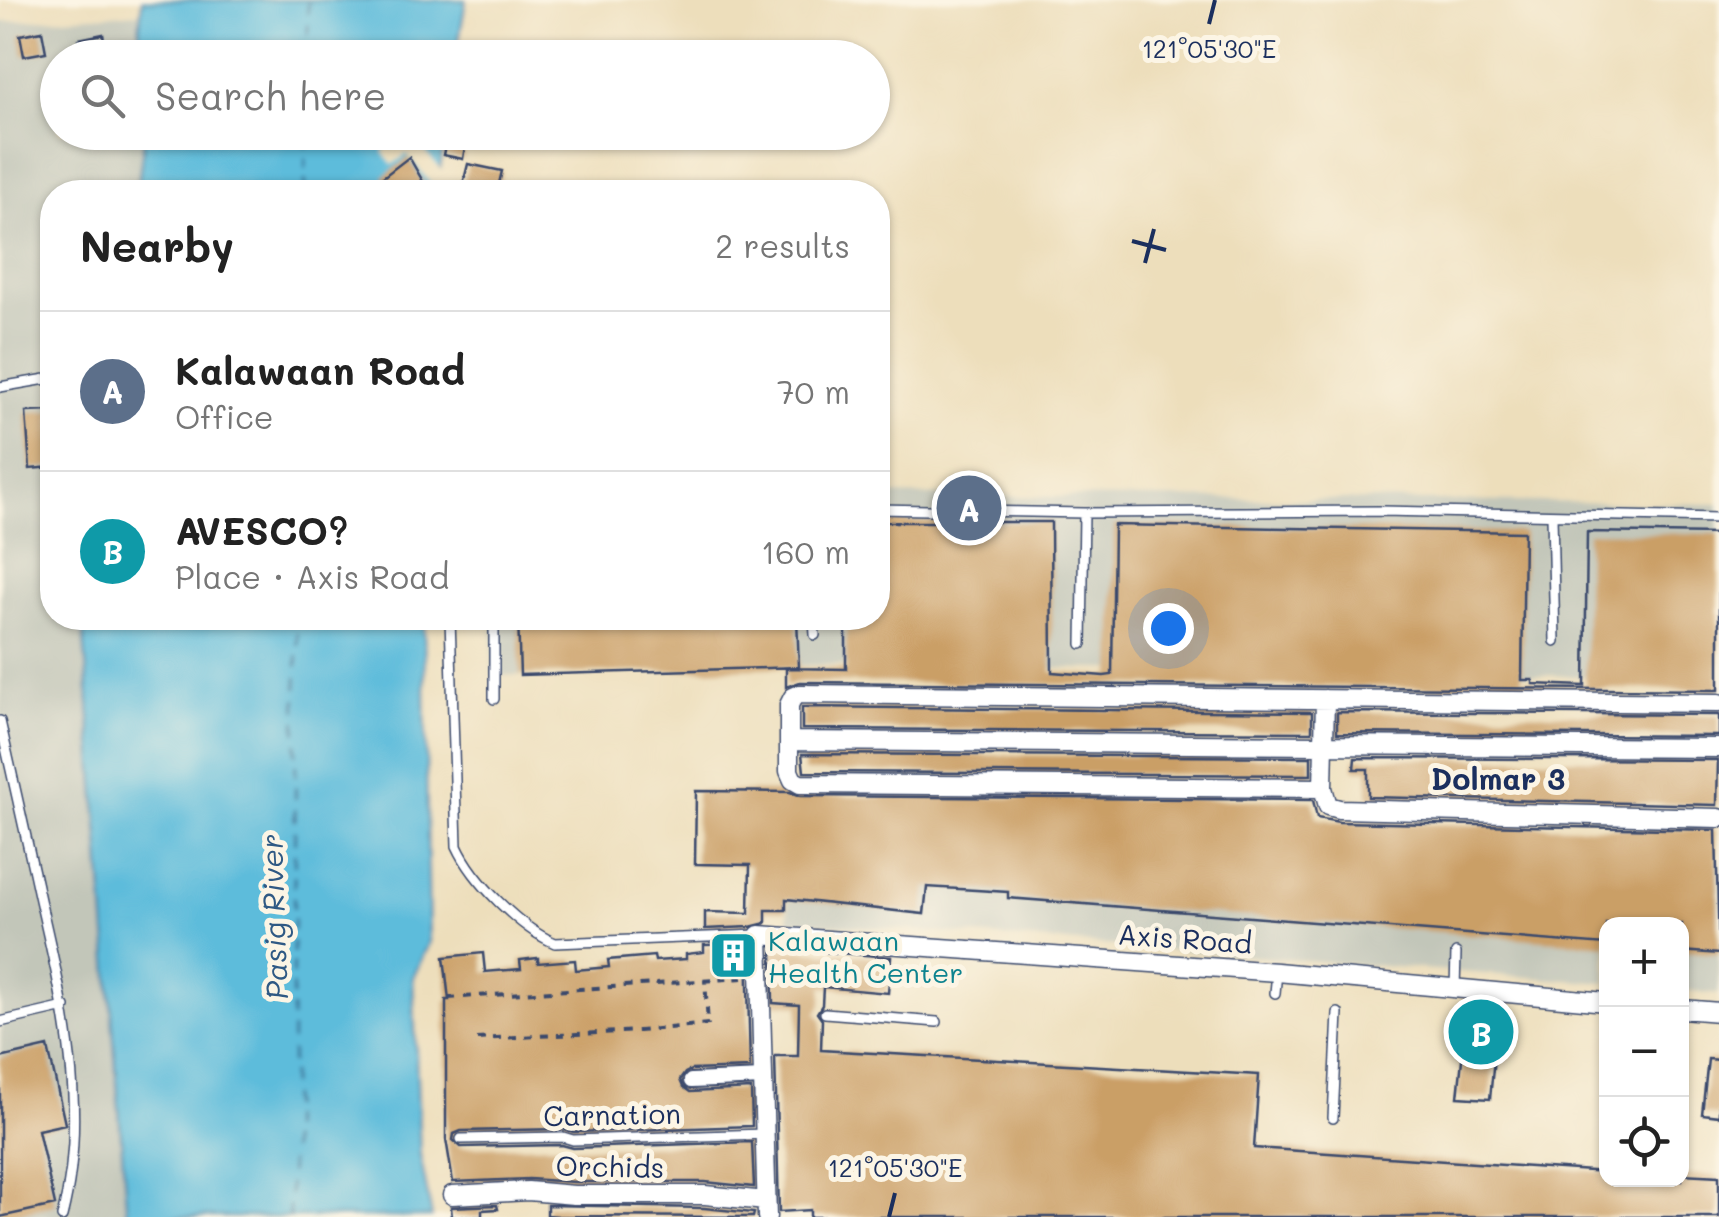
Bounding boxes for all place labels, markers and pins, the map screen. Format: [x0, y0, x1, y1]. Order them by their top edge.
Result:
pin: A [936, 470, 1002, 546]
place label: Kalawaan Health Center [768, 922, 963, 990]
building icon: Kalawaan Health Center [707, 930, 759, 982]
pin: B [1448, 994, 1514, 1070]

